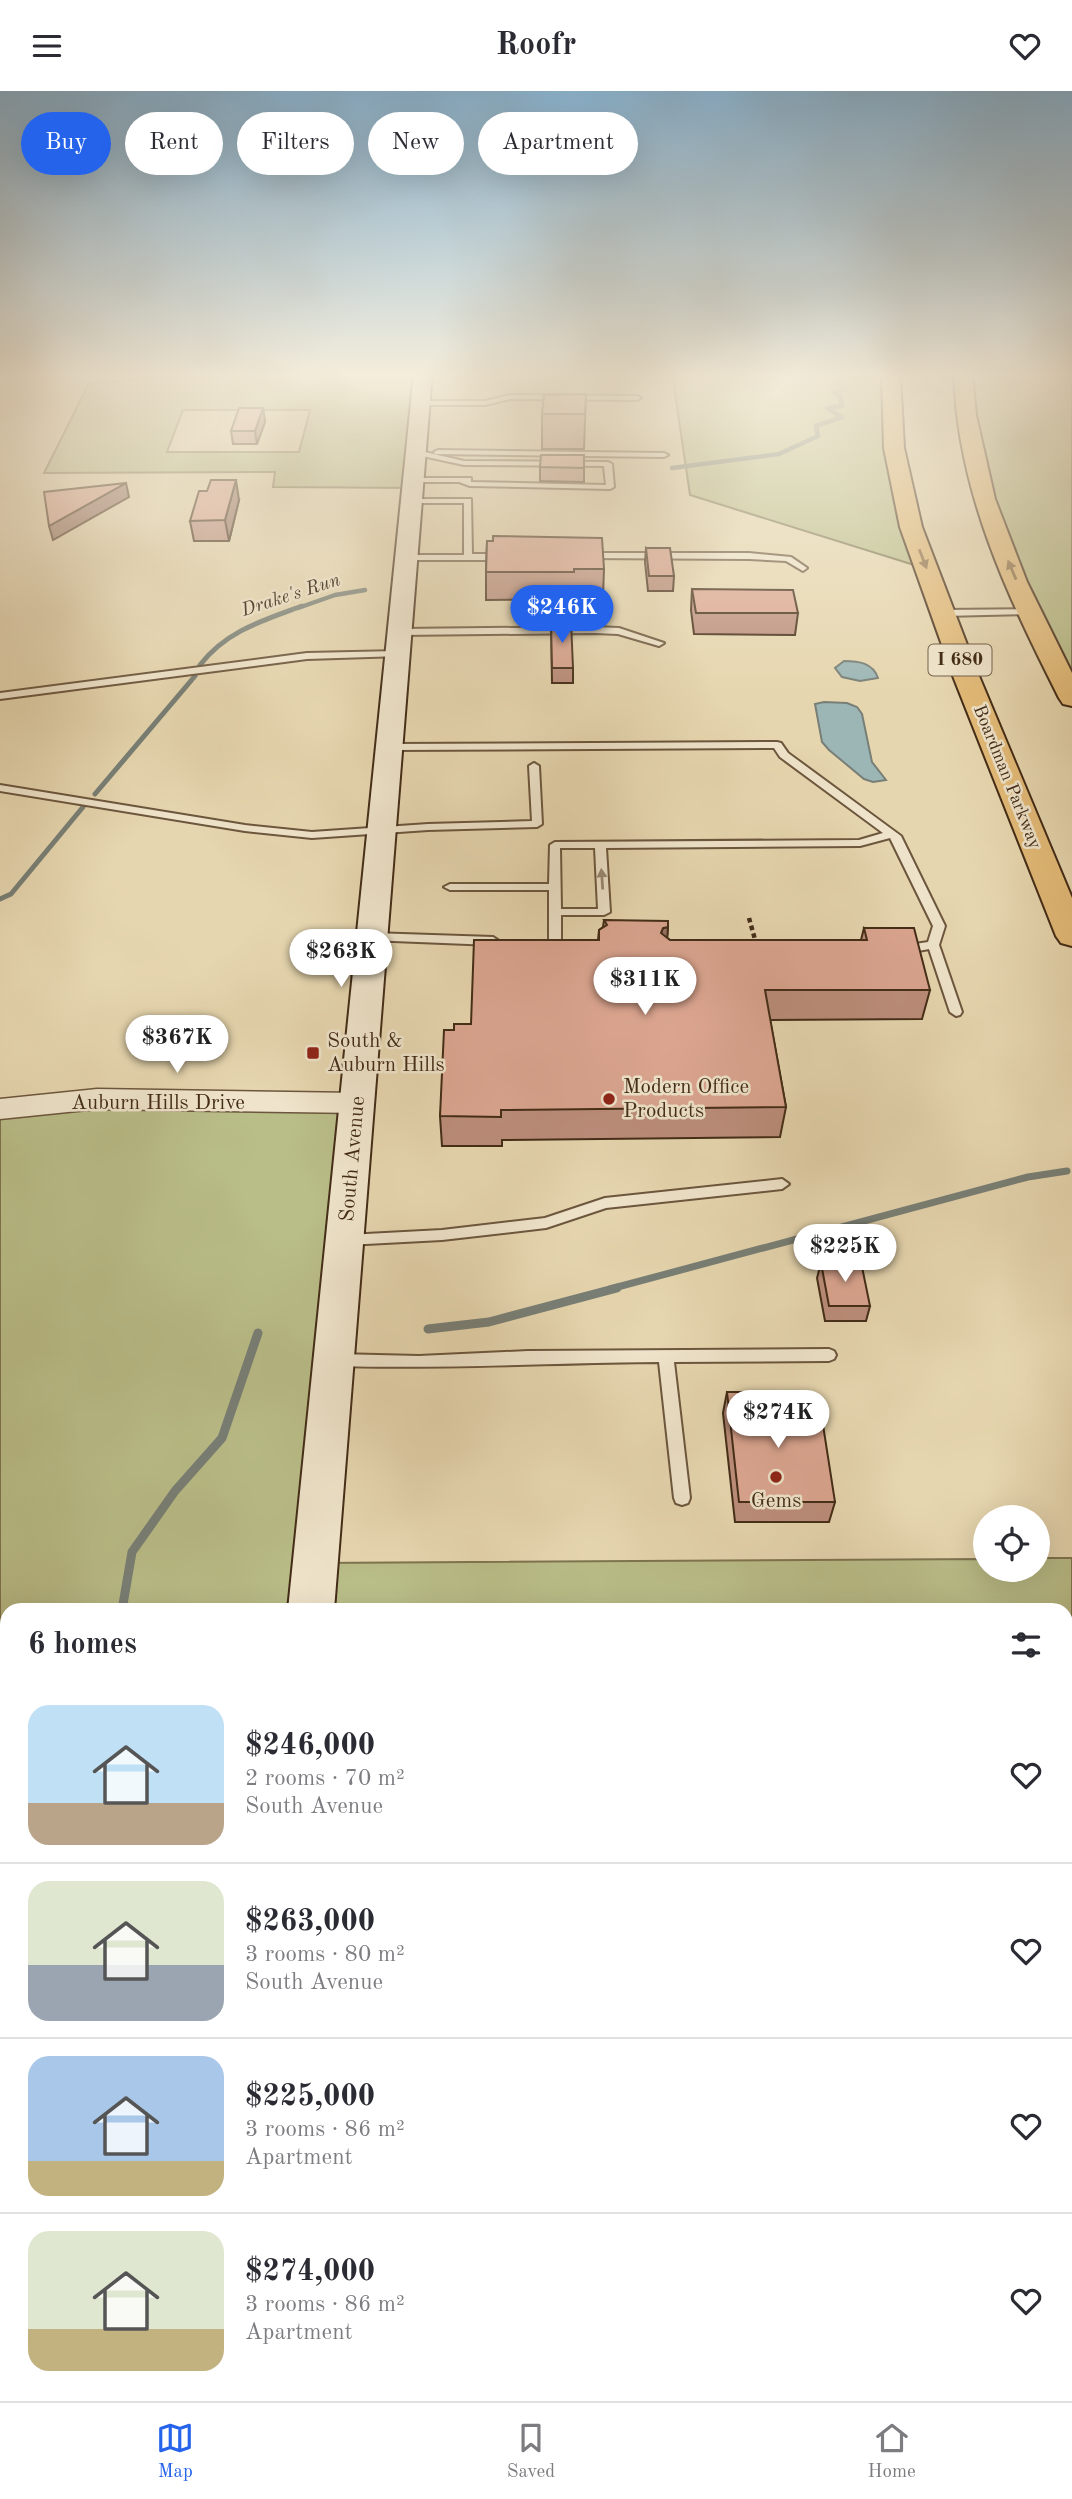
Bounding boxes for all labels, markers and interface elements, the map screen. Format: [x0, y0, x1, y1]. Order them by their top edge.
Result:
icon: menu [28, 27, 66, 65]
icon: heart [1006, 27, 1044, 65]
text: Roofr [496, 30, 576, 62]
chip: Buy [21, 112, 111, 175]
chip: Rent [125, 112, 223, 175]
chip: Filters [237, 112, 354, 175]
chip: New [368, 112, 464, 175]
chip: Apartment [478, 112, 638, 175]
one-way arrow [918, 549, 929, 570]
one-way arrow [1006, 560, 1018, 580]
water label: Drake's Run [238, 571, 343, 621]
pin: $246K [513, 585, 611, 645]
text: $246K [526, 596, 598, 619]
road number: I 680 [928, 645, 992, 675]
street label: Boardman Parkway [970, 702, 1044, 852]
one-way arrow [596, 867, 607, 889]
pin: $263K [292, 929, 390, 989]
text: $263K [305, 940, 377, 963]
pin: $311K [596, 957, 694, 1017]
text: $311K [609, 968, 681, 991]
pin: $367K [128, 1016, 226, 1075]
text: $367K [141, 1026, 213, 1049]
place label: South & Auburn Hills [327, 1031, 445, 1076]
marker: South & Auburn Hills [305, 1045, 321, 1061]
place label: Modern Office Products [623, 1077, 749, 1122]
marker: Modern Office Products [601, 1091, 617, 1107]
street label: Auburn Hills Drive [71, 1093, 245, 1114]
street label: South Avenue [337, 1095, 369, 1223]
pin: $225K [796, 1225, 894, 1284]
text: $225K [809, 1235, 881, 1258]
pin: $274K [729, 1391, 827, 1450]
text: $274K [742, 1401, 814, 1424]
marker: Gems [768, 1469, 784, 1485]
place label: Gems [751, 1491, 801, 1512]
map controls [973, 1505, 1050, 1582]
button: locate [973, 1505, 1050, 1582]
icon: filters [1007, 1626, 1045, 1664]
text: 6 homes [28, 1630, 137, 1660]
text: $246,000 [245, 1731, 375, 1761]
icon: home [84, 1733, 168, 1817]
icon: heart [1007, 1756, 1045, 1794]
text: 2 rooms · 70 m² [245, 1767, 405, 1790]
text: South Avenue [245, 1795, 383, 1818]
text: $263,000 [245, 1907, 375, 1937]
icon: home [84, 1909, 168, 1993]
icon: heart [1007, 1932, 1045, 1970]
text: 3 rooms · 80 m² [245, 1943, 405, 1966]
text: South Avenue [245, 1971, 383, 1994]
text: $225,000 [245, 2082, 375, 2112]
icon: home [84, 2084, 168, 2168]
icon: heart [1007, 2107, 1045, 2145]
text: 3 rooms · 86 m² [245, 2118, 405, 2141]
text: Apartment [245, 2146, 353, 2169]
text: $274,000 [245, 2257, 375, 2287]
icon: home [84, 2259, 168, 2343]
icon: heart [1007, 2282, 1045, 2320]
text: 3 rooms · 86 m² [245, 2293, 405, 2316]
text: Apartment [245, 2321, 353, 2344]
tab: Map [156, 2419, 194, 2484]
tab: Saved [507, 2419, 555, 2484]
tab: Home [868, 2419, 916, 2484]

